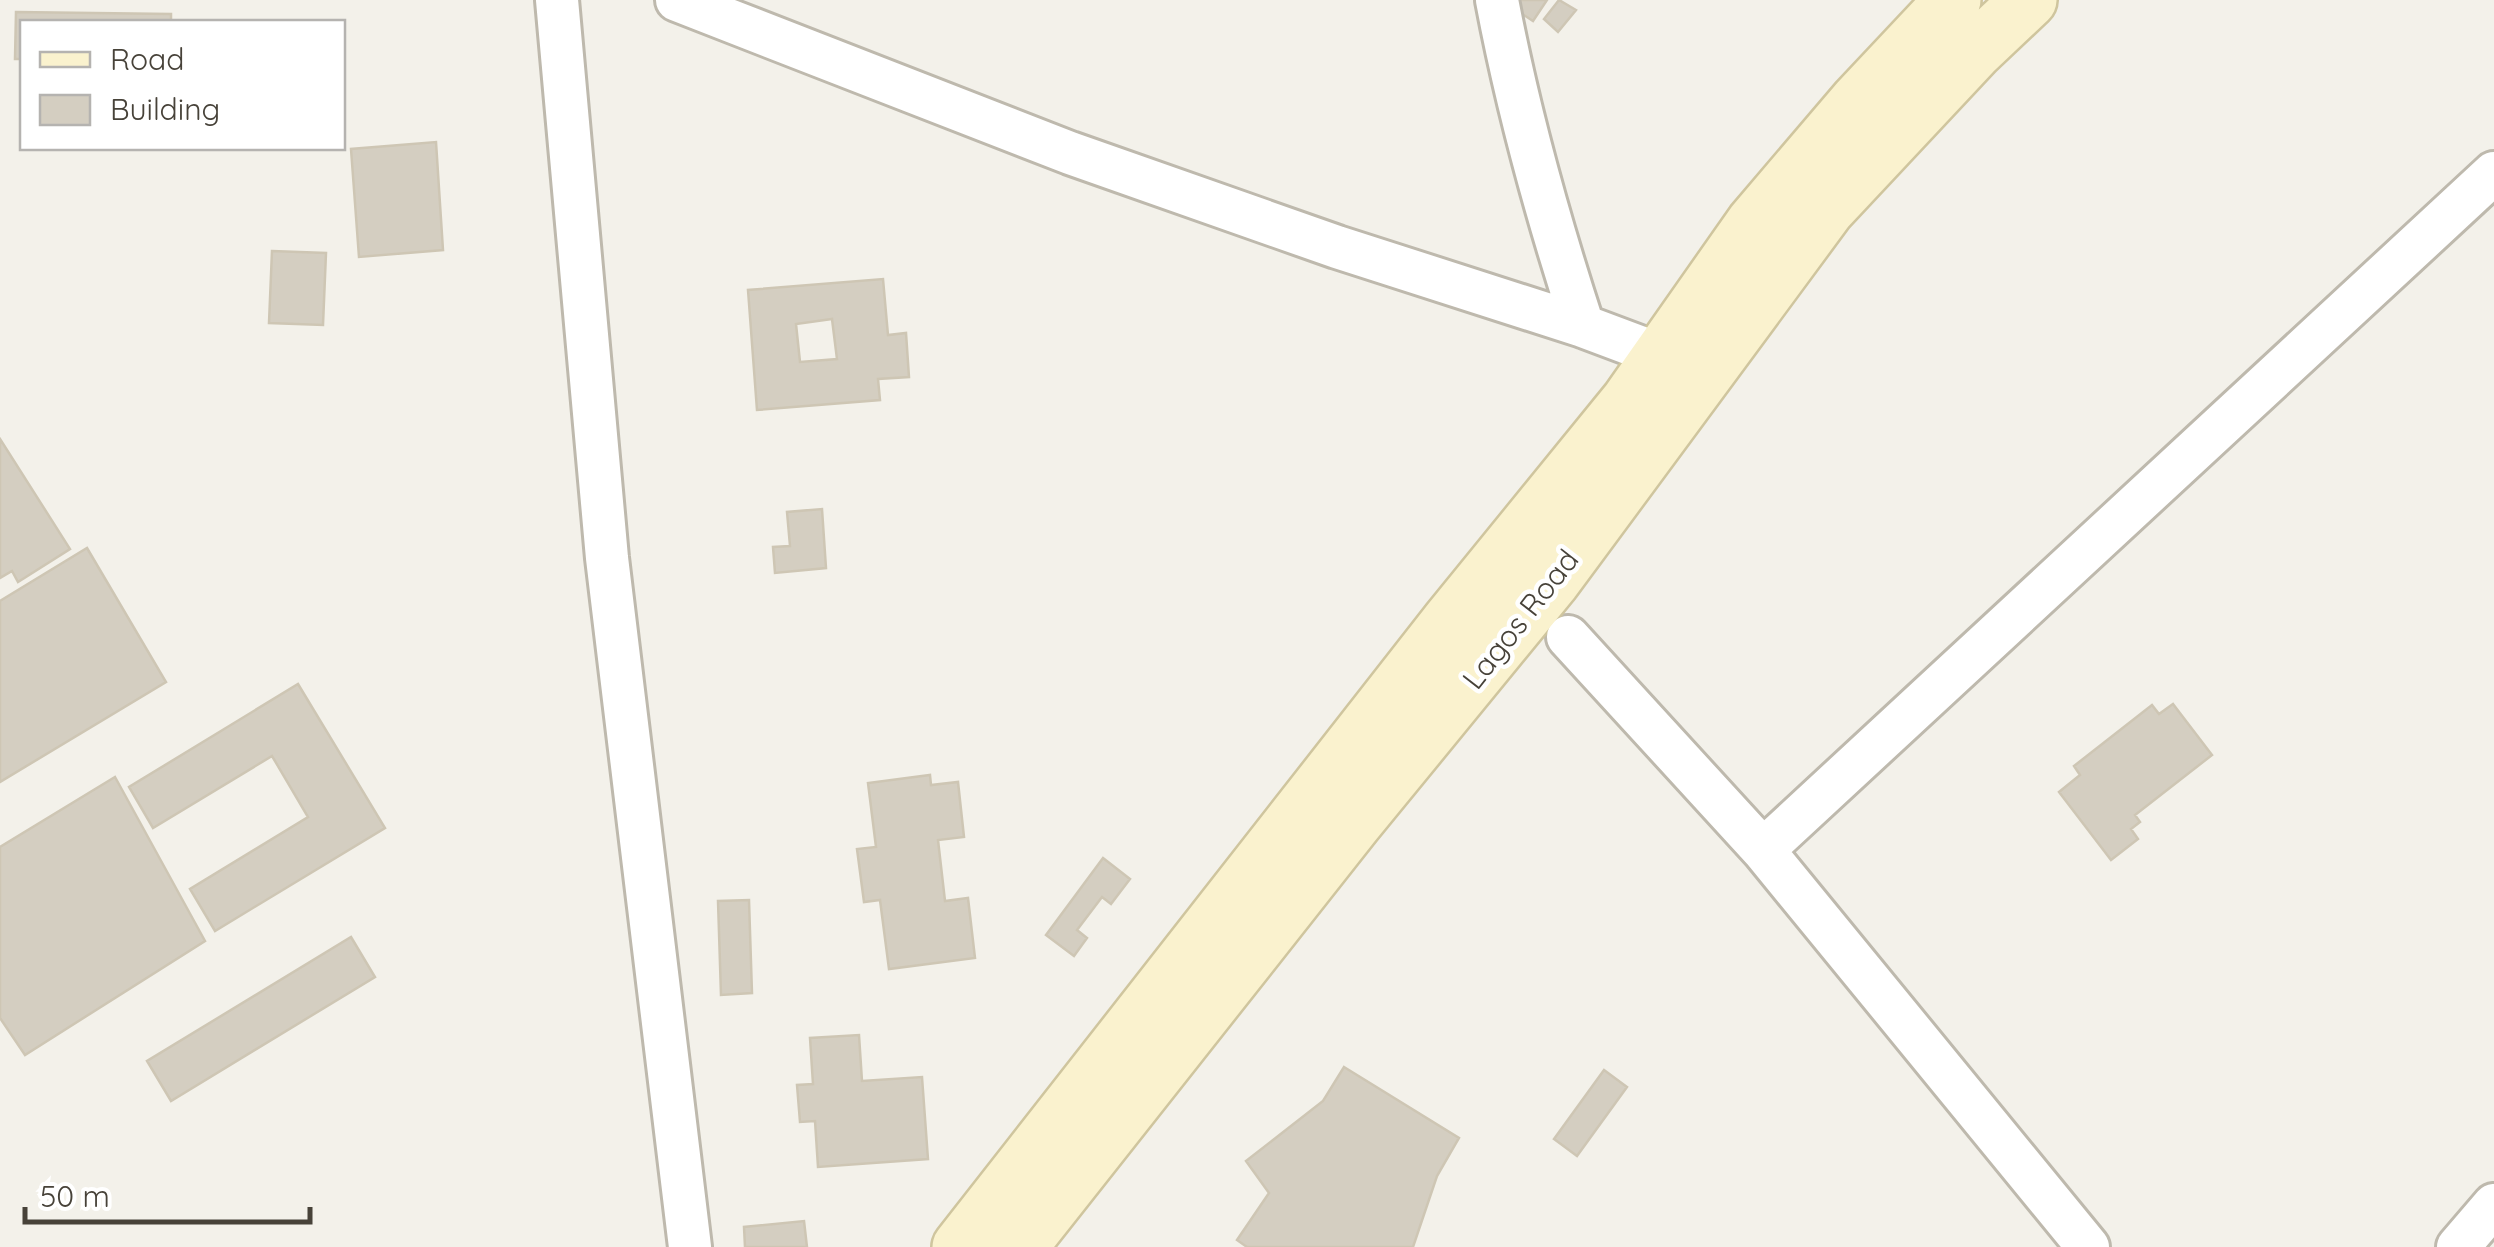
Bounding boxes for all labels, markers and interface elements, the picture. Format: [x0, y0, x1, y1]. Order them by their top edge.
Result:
legend [20, 20, 345, 150]
text: Road [110, 40, 184, 78]
text: Building [110, 90, 220, 128]
street label: Lagos Road [1454, 541, 1586, 697]
scale bar [25, 1162, 310, 1224]
text: 50 m [40, 1177, 110, 1215]

